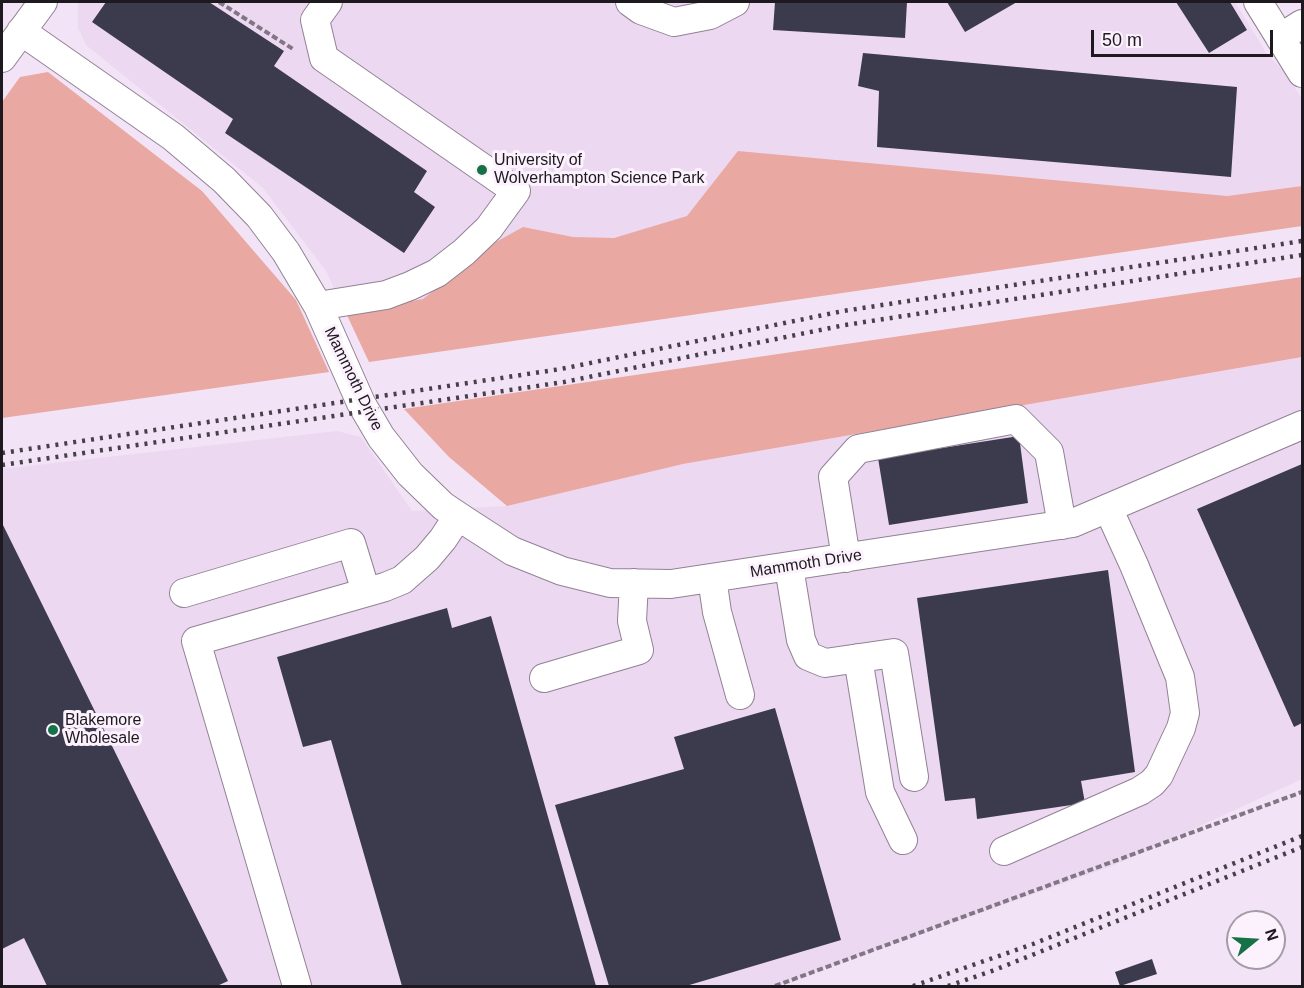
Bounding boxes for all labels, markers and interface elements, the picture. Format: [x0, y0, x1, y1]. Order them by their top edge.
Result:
scale bar [1094, 18, 1276, 56]
text: 50 m [1102, 30, 1142, 50]
place label: University of Wolverhampton Science Park [494, 151, 704, 189]
marker: University of Wolverhampton Science Park [475, 163, 489, 177]
street label: Mammoth Drive [320, 324, 386, 434]
street label: Mammoth Drive [749, 546, 863, 582]
place label: Blakemore Wholesale [65, 711, 141, 749]
marker: Blakemore Wholesale [46, 723, 60, 737]
north arrow [1226, 910, 1286, 970]
text: N [1262, 927, 1282, 943]

